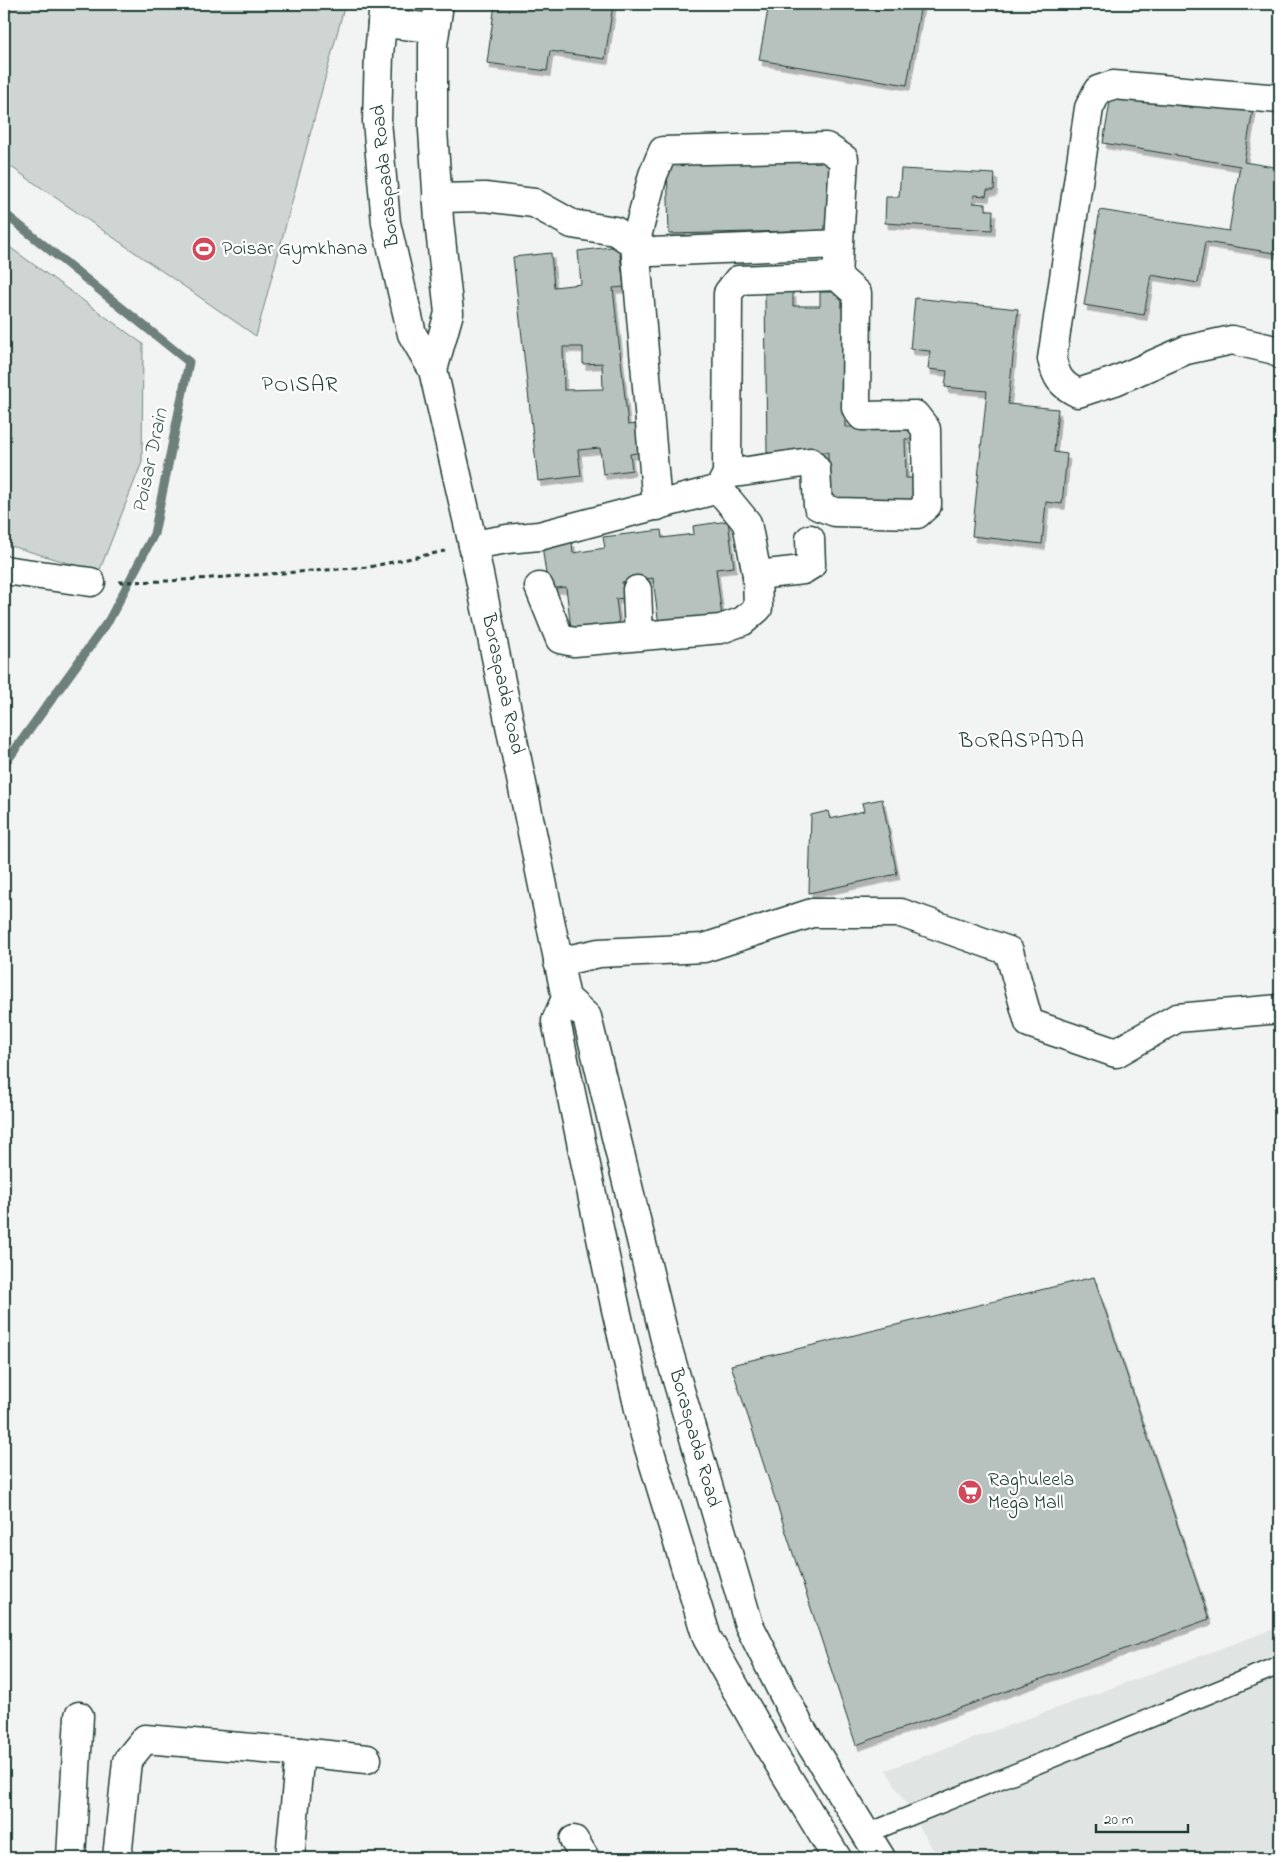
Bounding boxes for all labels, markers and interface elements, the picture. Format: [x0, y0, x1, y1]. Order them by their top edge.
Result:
street label: Boraspada Road [364, 103, 408, 250]
place label: Poisar Gymkhana [222, 235, 367, 264]
sports icon: Poisar Gymkhana [191, 236, 217, 262]
district label: POISAR [262, 370, 338, 402]
water label: Poisar Drain [125, 405, 177, 516]
street label: Boraspada Road [473, 610, 531, 757]
district label: BORASPADA [958, 727, 1085, 757]
street label: Boraspada Road [660, 1364, 728, 1511]
place label: Raghuleela Mega Mall [988, 1466, 1074, 1519]
supermarket icon: Raghuleela Mega Mall [957, 1479, 983, 1505]
scale bar [1096, 1802, 1189, 1834]
text: 20 m [1104, 1809, 1134, 1831]

